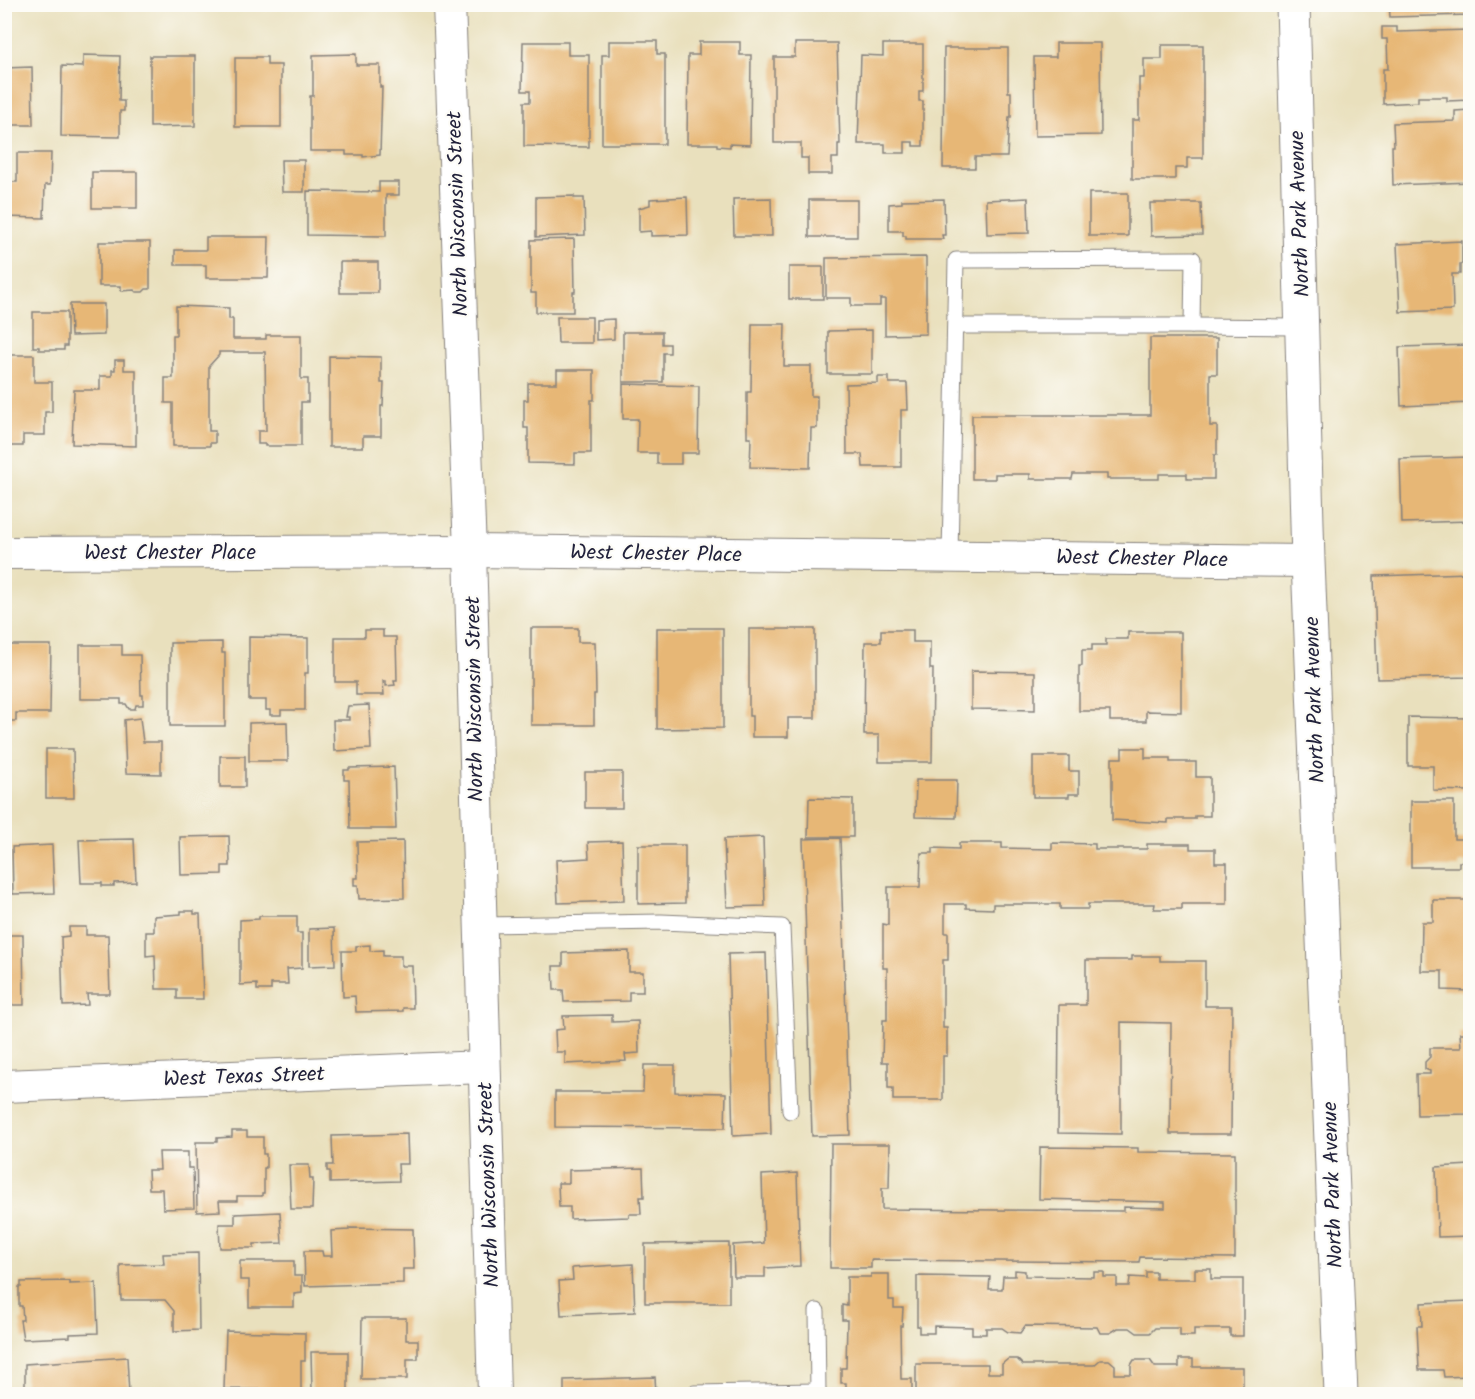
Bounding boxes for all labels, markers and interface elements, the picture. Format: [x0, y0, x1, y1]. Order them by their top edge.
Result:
street label: North Wisconsin Street [438, 110, 479, 317]
street label: North Park Avenue [1281, 129, 1320, 298]
street label: West Chester Place [84, 537, 256, 570]
street label: West Chester Place [570, 537, 743, 573]
street label: West Chester Place [1056, 542, 1229, 578]
street label: North Wisconsin Street [457, 595, 494, 802]
street label: North Park Avenue [1296, 615, 1335, 784]
street label: West Texas Street [163, 1058, 326, 1097]
street label: North Wisconsin Street [469, 1081, 510, 1288]
street label: North Park Avenue [1314, 1100, 1353, 1269]

